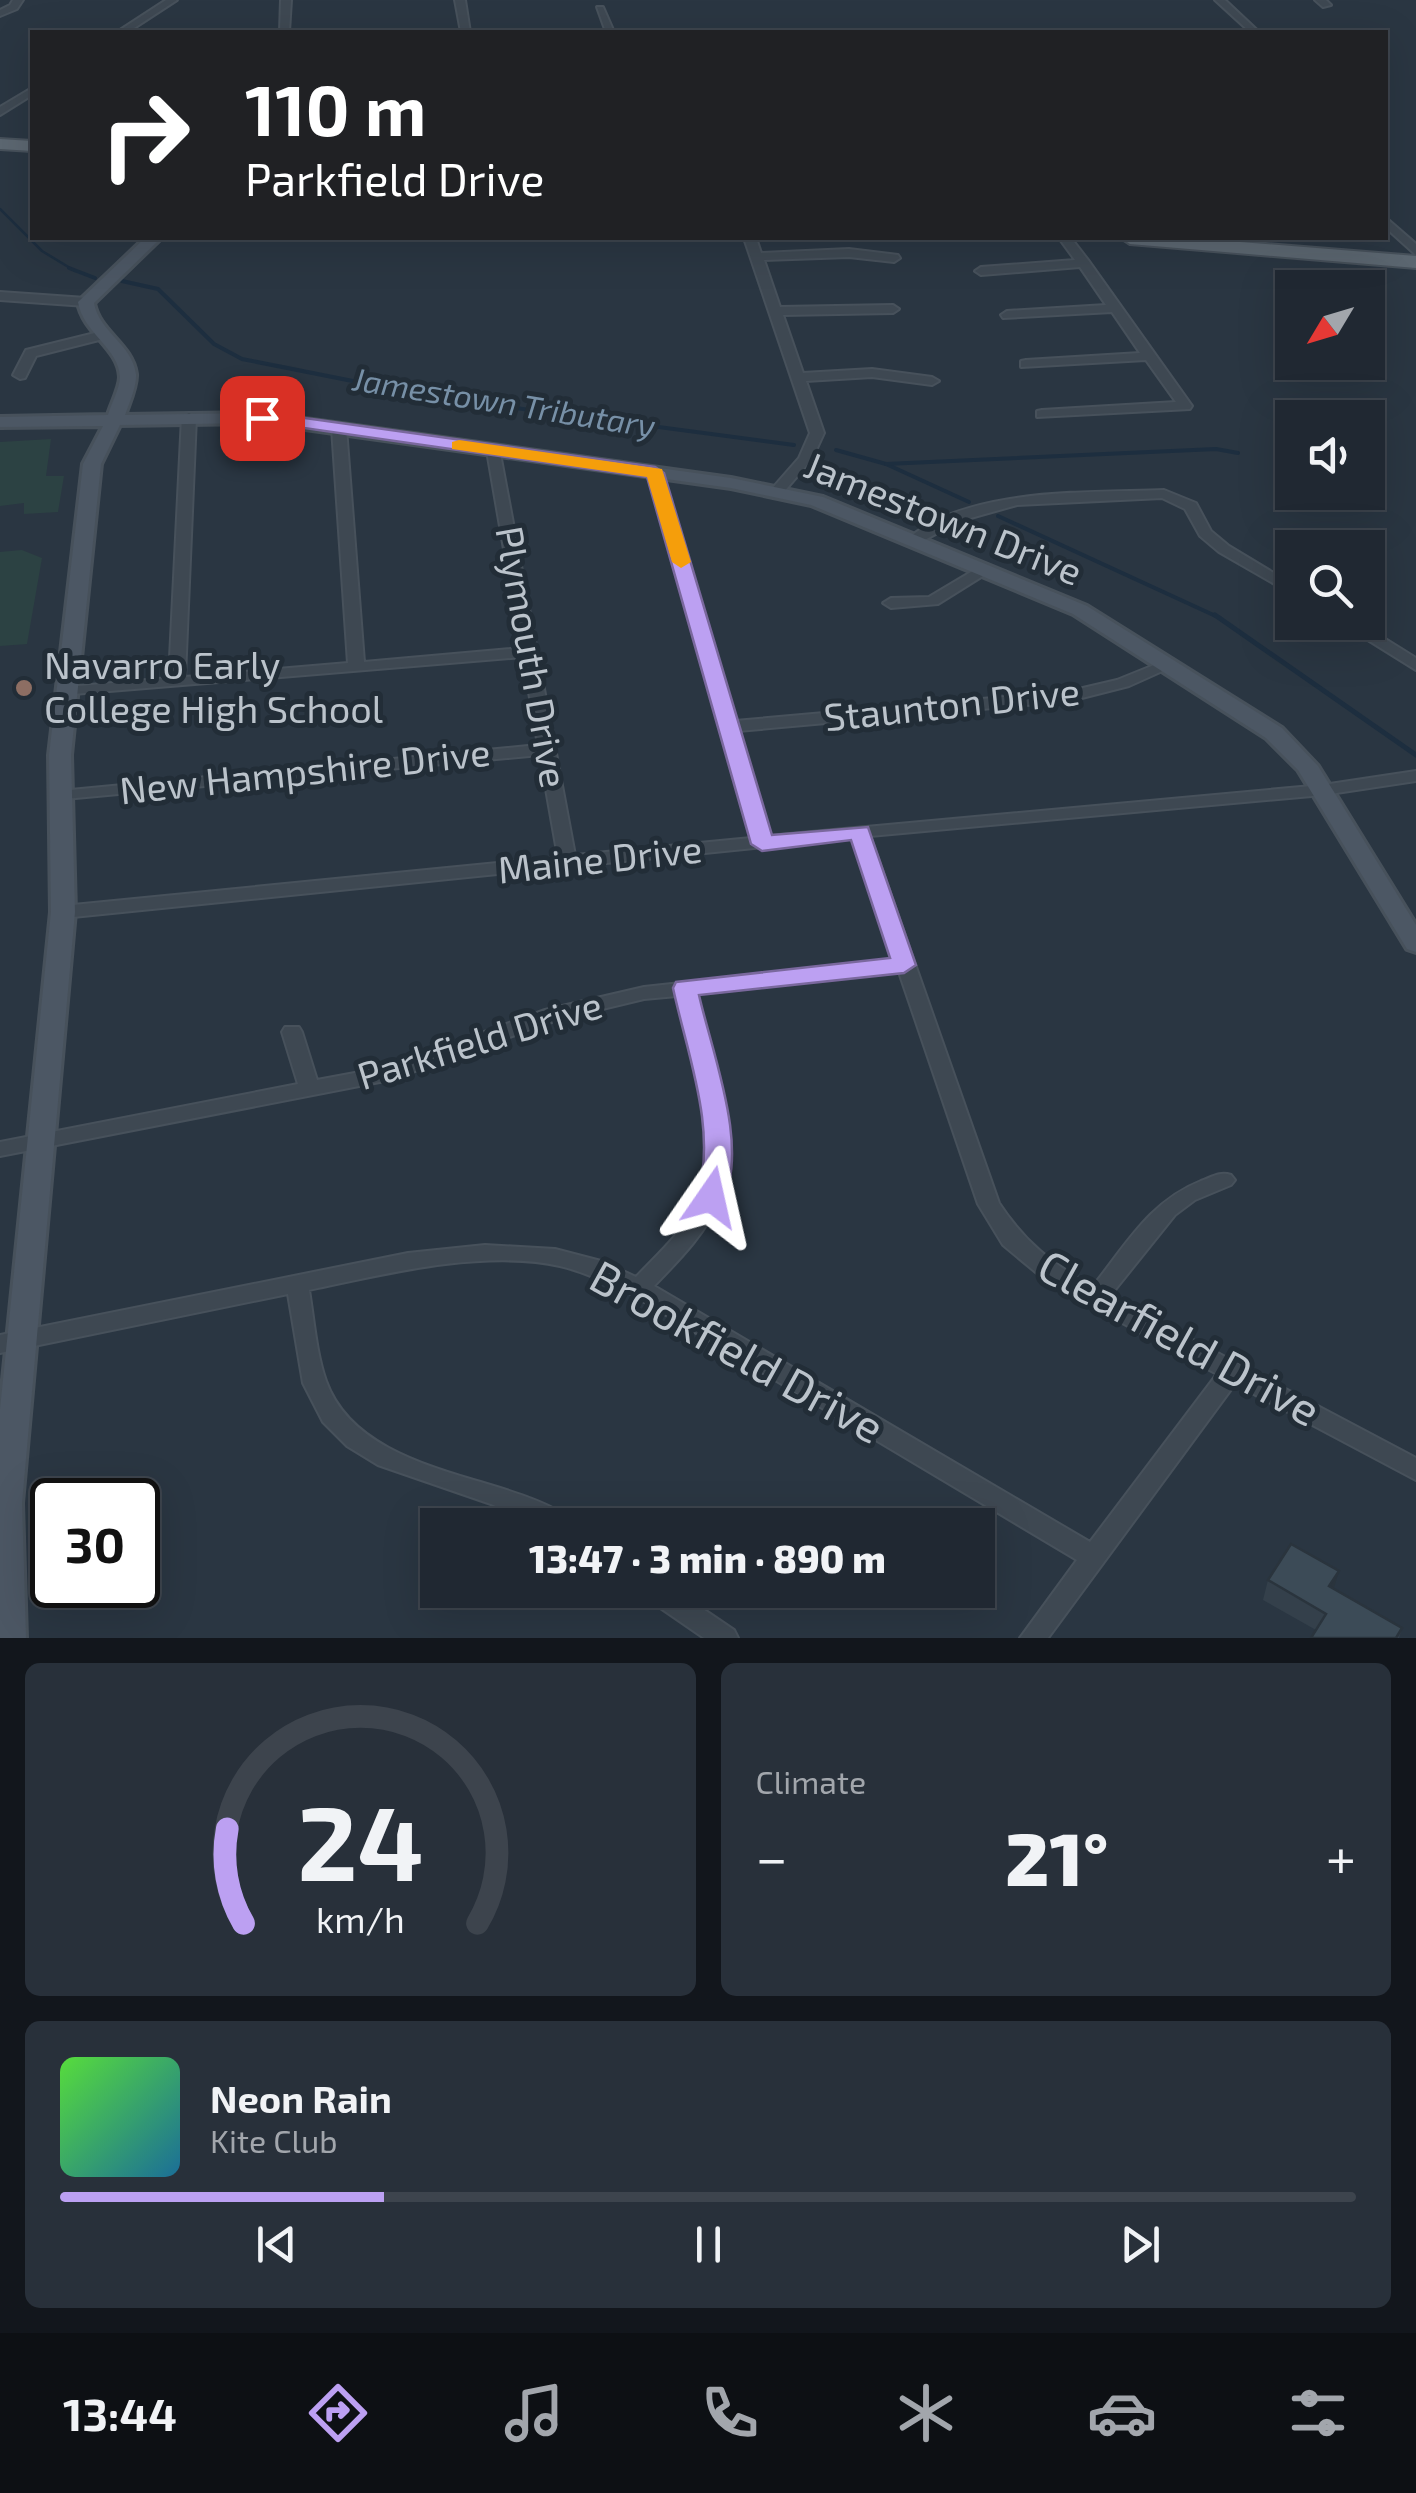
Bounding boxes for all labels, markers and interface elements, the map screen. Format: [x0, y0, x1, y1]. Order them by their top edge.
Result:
text: 110 m [245, 66, 426, 150]
icon: right [80, 70, 210, 200]
text: Parkfield Drive [245, 151, 544, 205]
north arrow [1275, 270, 1385, 380]
map controls [1275, 270, 1385, 640]
water label: Jamestown Tributary [349, 358, 658, 445]
pin [220, 376, 305, 461]
icon: arrive [235, 391, 290, 446]
button: sound [1275, 400, 1385, 510]
street label: Jamestown Drive [798, 441, 1089, 594]
street label: Plymouth Drive [487, 522, 579, 791]
button: search [1275, 530, 1385, 640]
place label: Navarro Early College High School [44, 641, 383, 731]
street label: Staunton Drive [822, 667, 1082, 739]
marker: Navarro Early College High School [13, 677, 35, 699]
street label: New Hampshire Drive [117, 728, 492, 812]
street label: Maine Drive [496, 824, 704, 892]
street label: Parkfield Drive [352, 980, 607, 1098]
position arrow [659, 1145, 763, 1249]
street label: Clearfield Drive [1030, 1237, 1330, 1436]
street label: Brookfield Drive [582, 1247, 894, 1453]
speed limit sign: 30 [30, 1478, 160, 1608]
text: 13:47 · 3 min · 890 m [529, 1535, 886, 1581]
text: Climate [756, 1762, 866, 1800]
text: 24 [297, 1777, 424, 1902]
text: 21° [1005, 1811, 1108, 1901]
text: − [756, 1823, 788, 1889]
text: + [1326, 1823, 1356, 1889]
text: km/h [316, 1897, 405, 1940]
text: Neon Rain [210, 2075, 392, 2121]
text: Kite Club [210, 2121, 338, 2159]
icon: previous [249, 2217, 304, 2272]
icon: pause [681, 2217, 736, 2272]
icon: next [1113, 2217, 1168, 2272]
icon: directions [303, 2378, 373, 2448]
icon: music [499, 2378, 569, 2448]
icon: phone [695, 2378, 765, 2448]
icon: climate [891, 2378, 961, 2448]
icon: car [1087, 2378, 1157, 2448]
icon: filters [1283, 2378, 1353, 2448]
text: 13:44 [63, 2386, 177, 2440]

